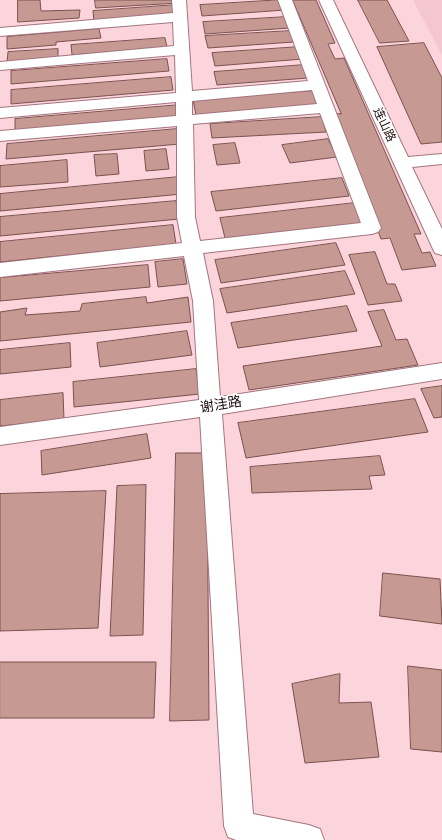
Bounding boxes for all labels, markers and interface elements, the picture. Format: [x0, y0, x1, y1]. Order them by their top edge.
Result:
street label: 连山路 [370, 106, 398, 144]
street label: 谢洼路 [199, 393, 243, 417]

